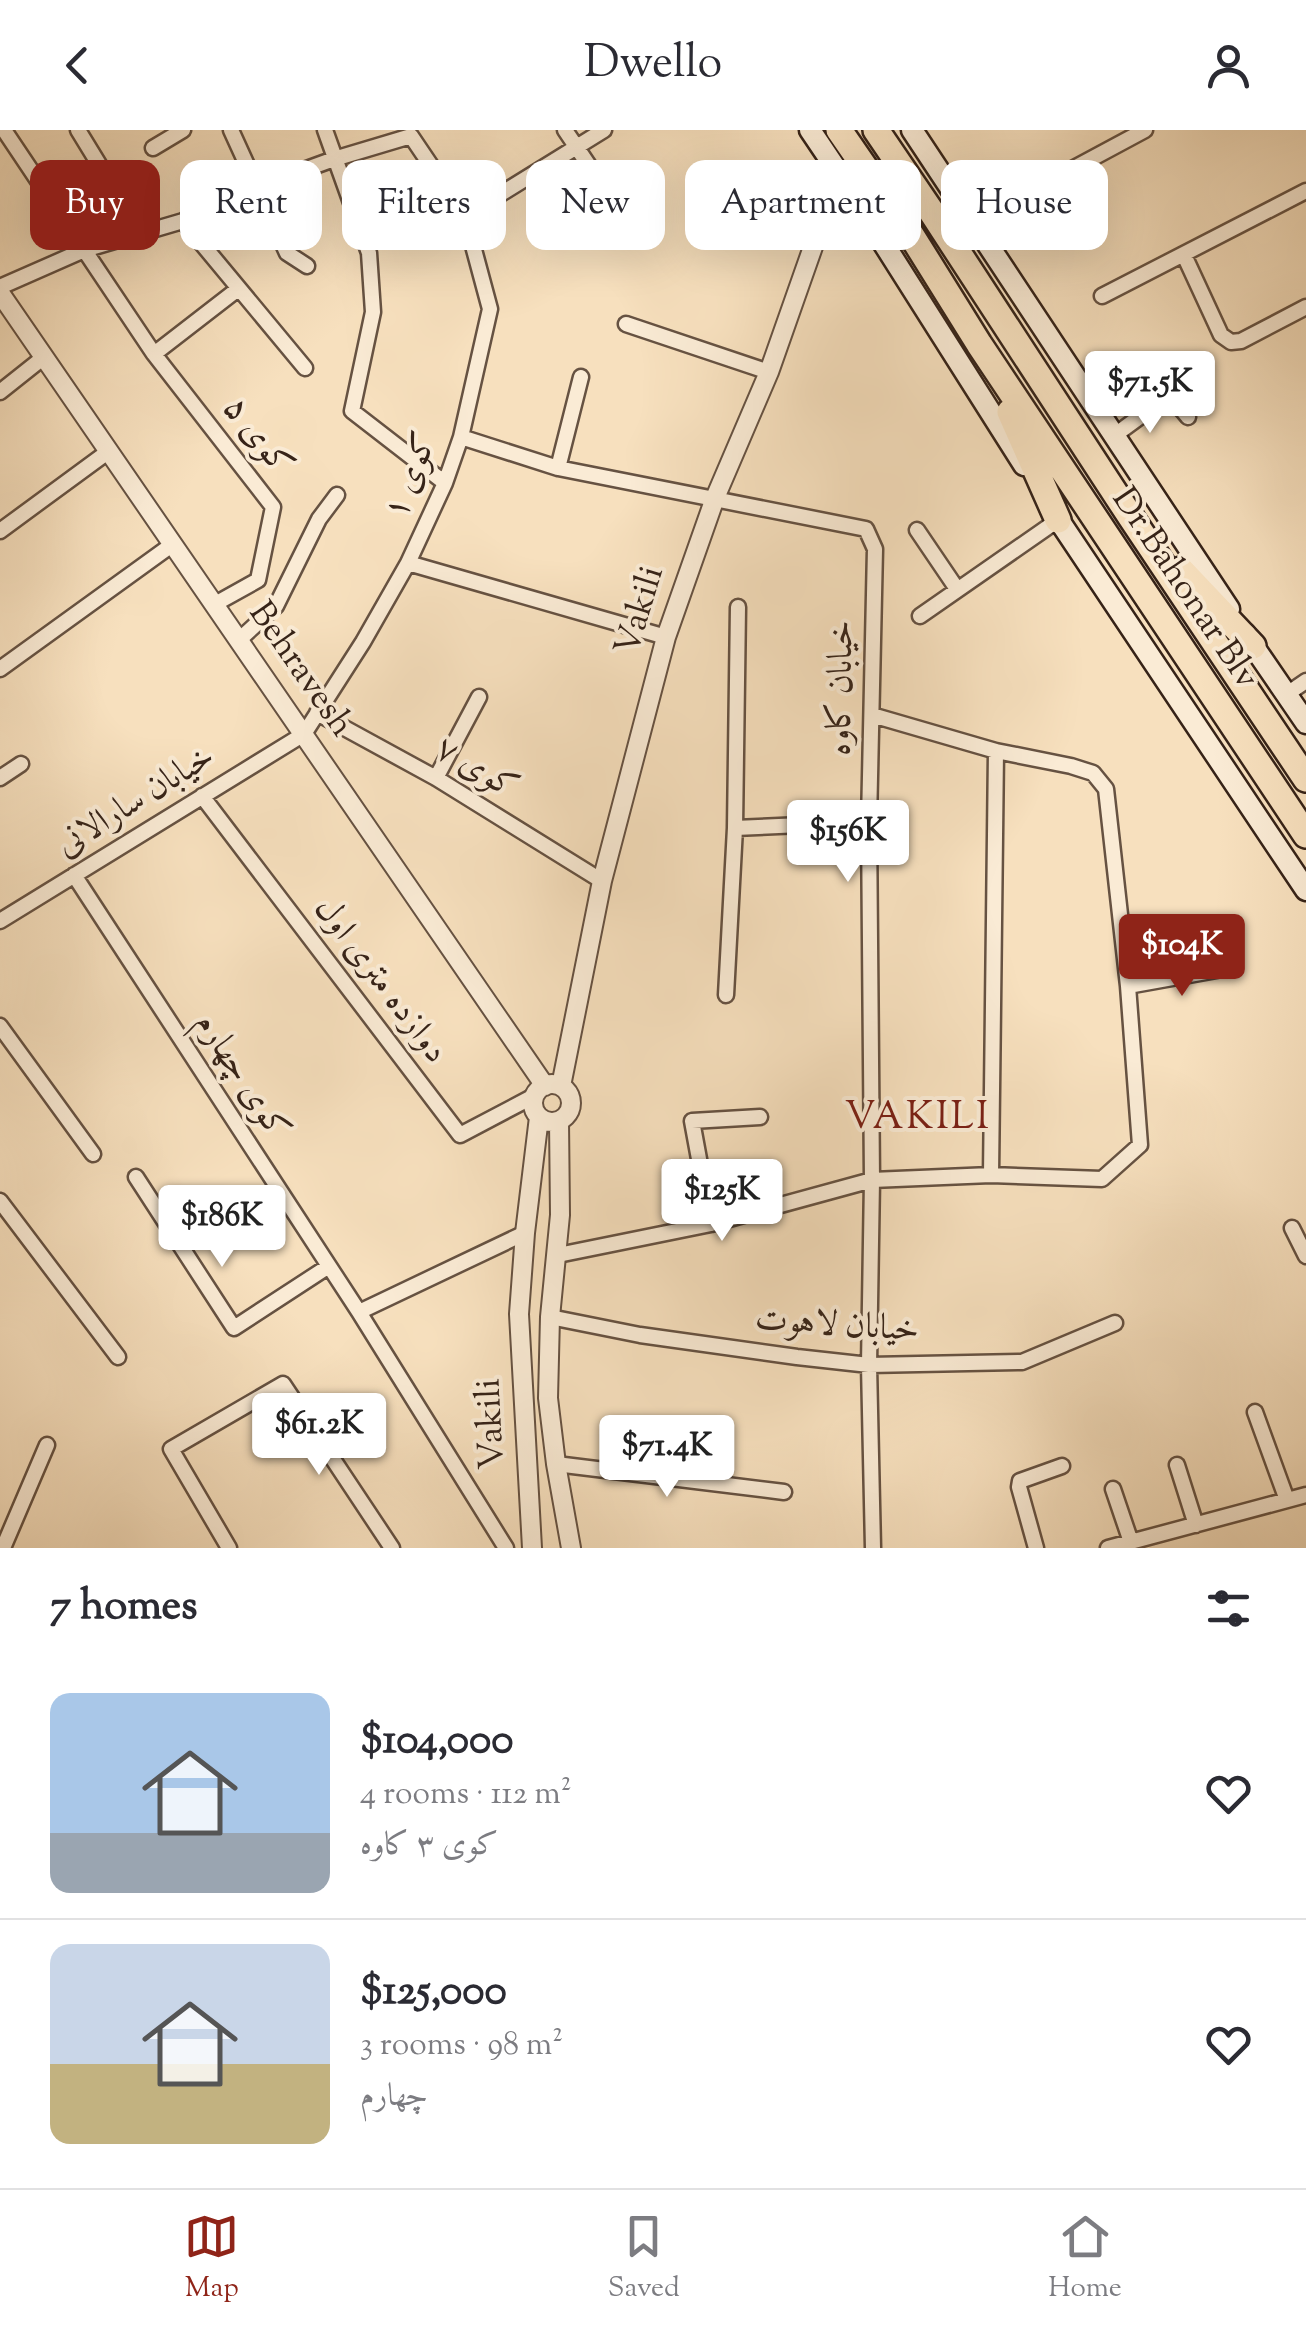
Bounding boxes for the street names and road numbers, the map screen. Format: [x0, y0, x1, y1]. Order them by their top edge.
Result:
street label: کوی ۵ [209, 386, 305, 488]
street label: کوی ۱ [372, 425, 452, 527]
street label: Dr.Bahonar Blv [1098, 478, 1270, 700]
street label: Vakili [603, 560, 679, 662]
street label: Behravesh [235, 592, 365, 748]
street label: خیابان کاوه [815, 620, 869, 756]
street label: کوی ۷ [424, 724, 528, 814]
street label: خیابان سارالانی [46, 733, 226, 871]
street label: دوازده متری اول [300, 887, 460, 1075]
street label: کوی چهارم [179, 1003, 302, 1152]
street label: خیابان لاهوت [753, 1295, 921, 1357]
street label: Vakili [464, 1377, 520, 1471]

